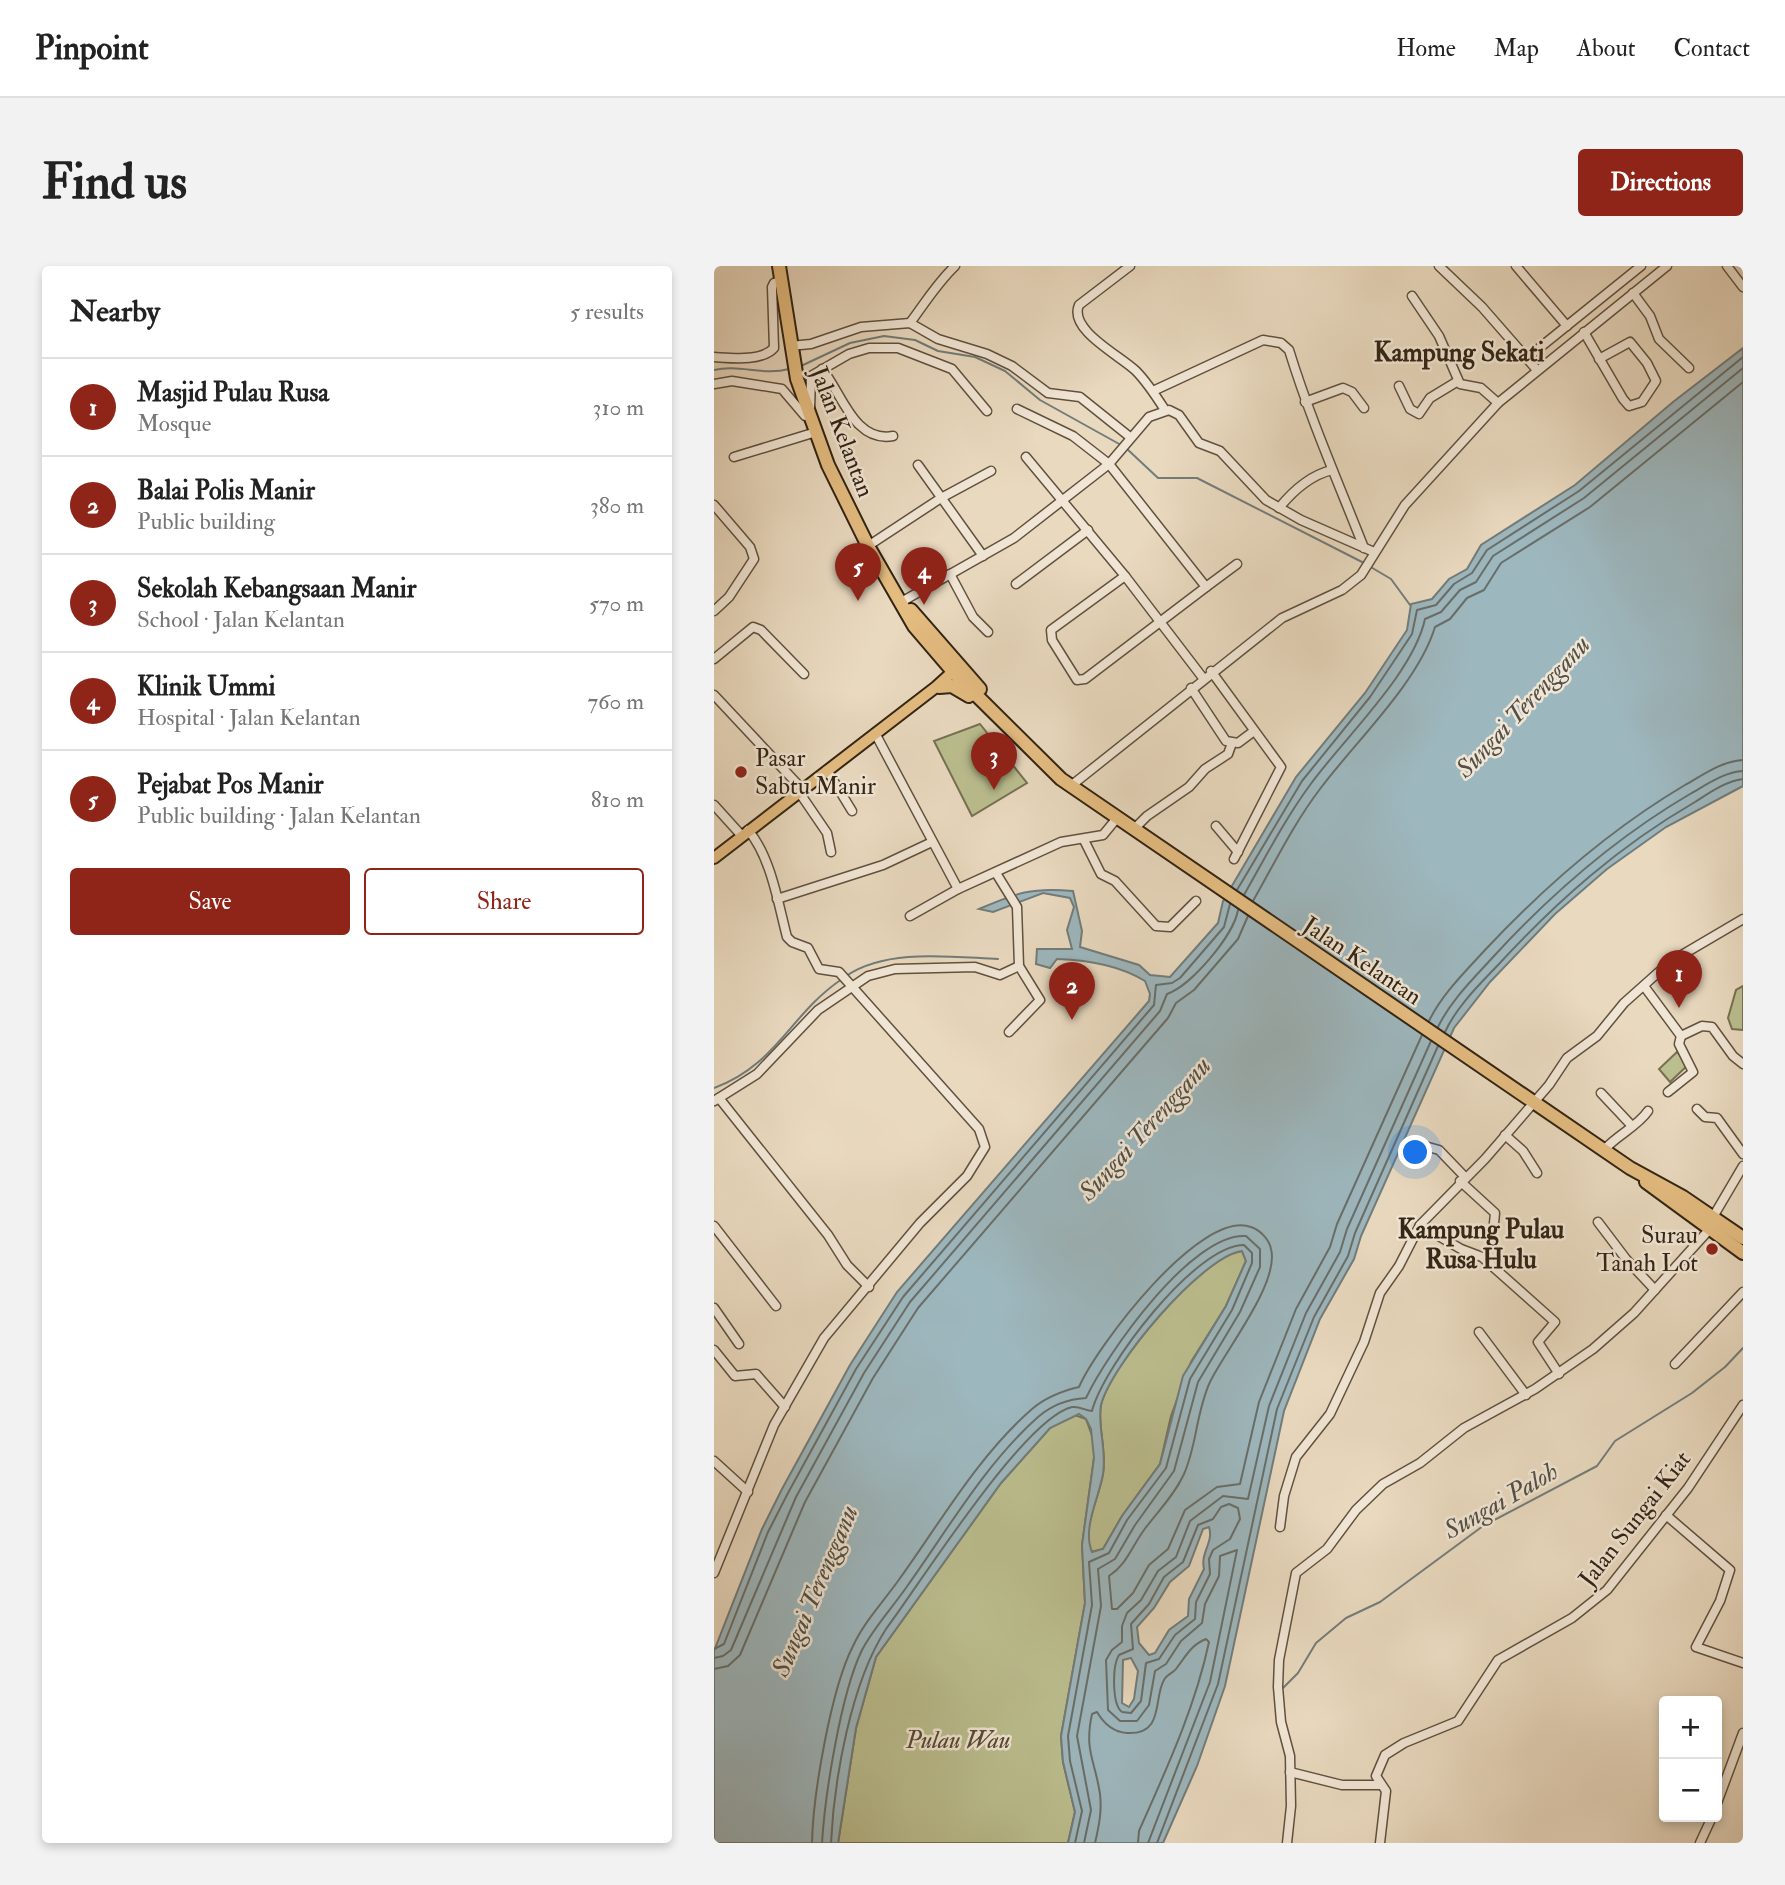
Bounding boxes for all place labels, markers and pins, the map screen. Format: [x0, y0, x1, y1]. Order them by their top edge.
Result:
pin: 5 [835, 543, 881, 601]
pin: 4 [901, 547, 947, 605]
pin: 3 [971, 732, 1017, 790]
place label: Pasar Sabtu Manir [755, 743, 876, 802]
marker: Pasar Sabtu Manir [733, 764, 749, 780]
pin: 1 [1656, 950, 1702, 1008]
pin: 2 [1049, 962, 1095, 1020]
place label: Surau Tanah Lot [1596, 1220, 1698, 1279]
marker: Surau Tanah Lot [1704, 1241, 1720, 1257]

